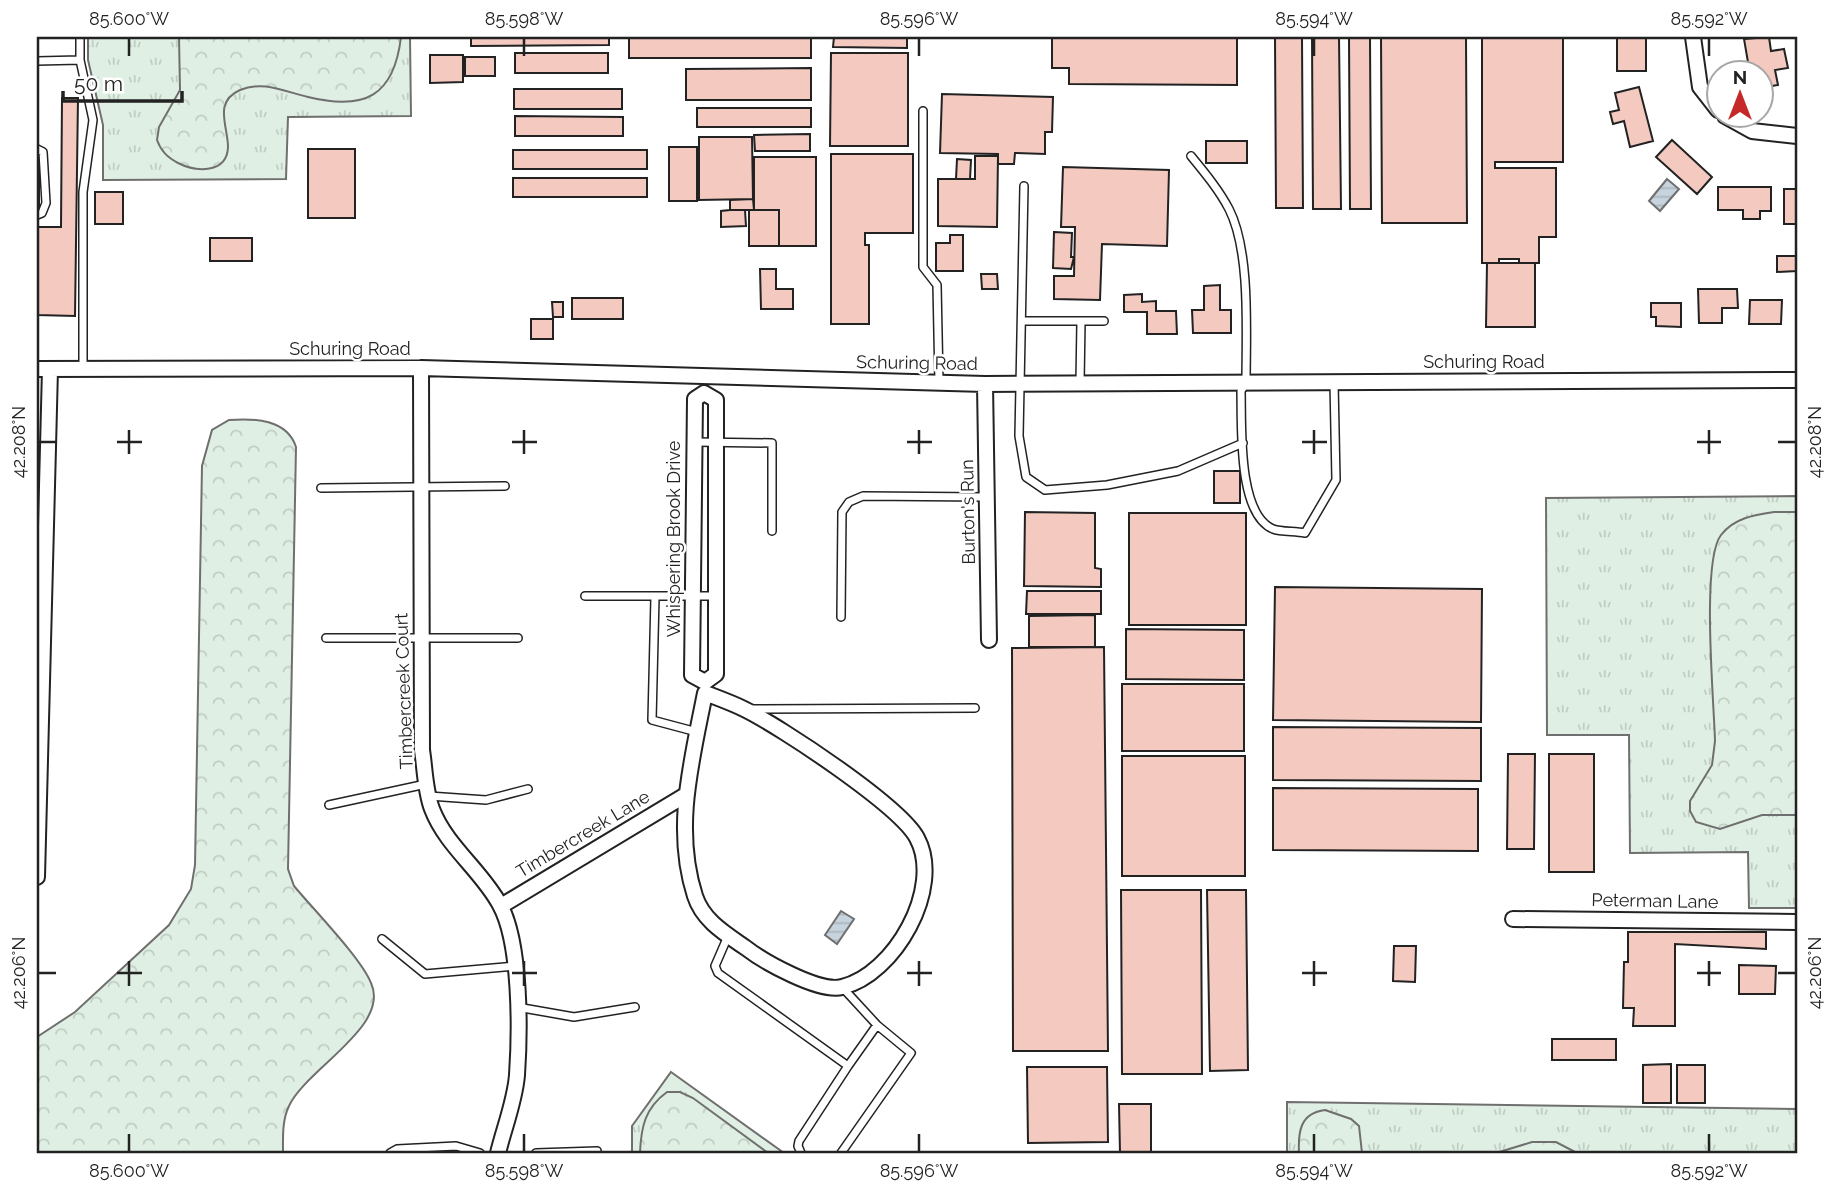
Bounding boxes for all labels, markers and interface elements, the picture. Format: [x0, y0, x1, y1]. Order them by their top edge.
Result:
text: 85.600°W [89, 8, 169, 29]
text: 85.598°W [485, 8, 563, 29]
text: 85.596°W [880, 8, 959, 29]
text: 85.594°W [1275, 8, 1353, 29]
text: 85.592°W [1670, 8, 1748, 29]
scale bar [63, 60, 182, 104]
north arrow [1704, 60, 1774, 130]
text: N [1733, 66, 1747, 88]
text: 50 m [74, 71, 123, 96]
street label: Schuring Road [289, 338, 411, 359]
street label: Schuring Road [856, 351, 978, 374]
street label: Schuring Road [1423, 351, 1545, 372]
text: 42.208°N [8, 406, 29, 478]
text: 42.208°N [1804, 406, 1825, 478]
street label: Whispering Brook Drive [663, 440, 684, 637]
street label: Burton's Run [956, 459, 979, 565]
street label: Timbercreek Court [390, 612, 417, 770]
street label: Timbercreek Lane [512, 785, 654, 882]
street label: Peterman Lane [1591, 889, 1719, 912]
text: 42.206°N [8, 937, 29, 1009]
text: 42.206°N [1804, 937, 1825, 1009]
text: 85.600°W [89, 1160, 169, 1181]
text: 85.598°W [485, 1160, 563, 1181]
text: 85.596°W [880, 1160, 959, 1181]
text: 85.594°W [1275, 1160, 1353, 1181]
text: 85.592°W [1670, 1160, 1748, 1181]

